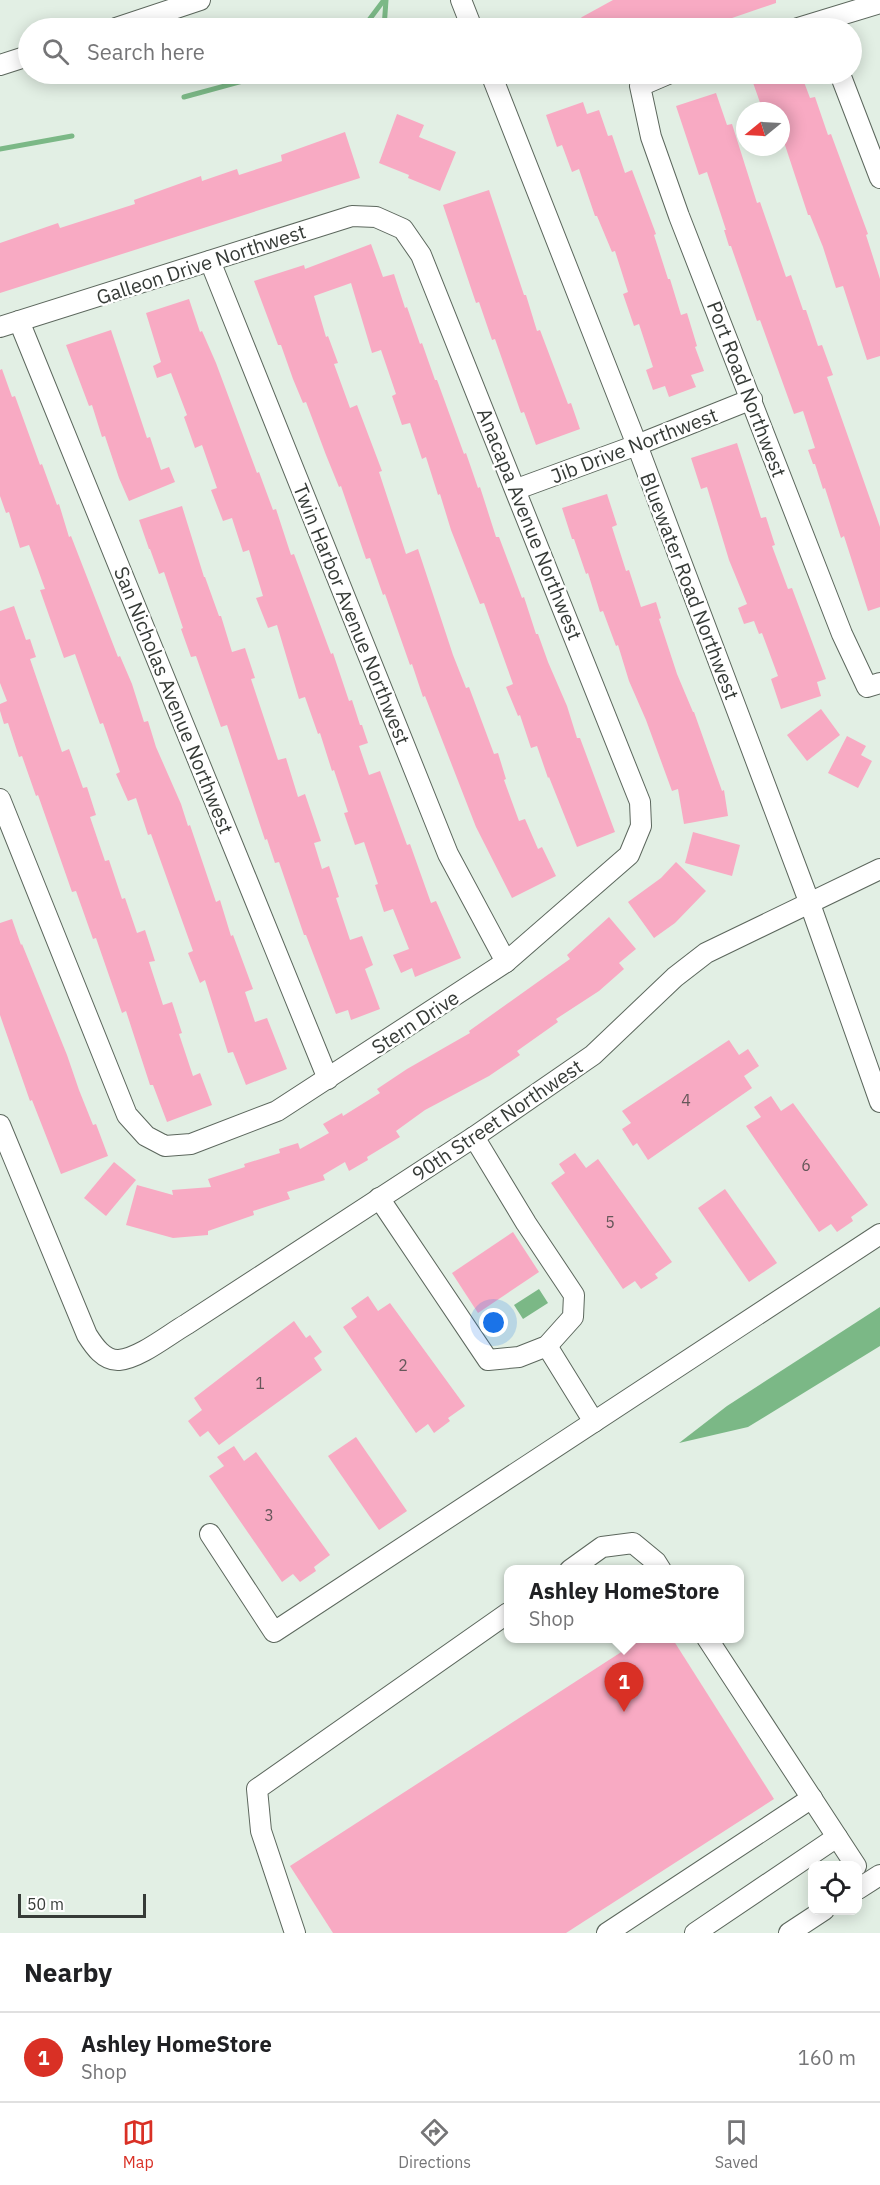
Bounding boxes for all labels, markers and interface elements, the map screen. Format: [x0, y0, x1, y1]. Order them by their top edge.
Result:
search box [18, 18, 862, 84]
icon: search [39, 35, 72, 68]
text: Search here [87, 37, 205, 66]
north arrow [736, 102, 790, 156]
street label: Galleon Drive Northwest [93, 217, 309, 311]
street label: Port Road Northwest [701, 297, 793, 481]
street label: Jib Drive Northwest [547, 401, 721, 489]
street label: Anacapa Avenue Northwest [471, 404, 589, 644]
street label: Bluewater Road Northwest [634, 469, 746, 703]
street label: Twin Harbor Avenue Northwest [287, 479, 417, 749]
street label: San Nicholas Avenue Northwest [108, 562, 240, 838]
street label: Stern Drive [366, 984, 464, 1060]
street label: 90th Street Northwest [406, 1053, 588, 1187]
house number: 4 [681, 1090, 691, 1110]
house number: 6 [801, 1155, 811, 1175]
house number: 5 [605, 1212, 615, 1232]
your location [479, 1308, 508, 1337]
house number: 2 [398, 1355, 408, 1375]
house number: 1 [255, 1373, 265, 1393]
house number: 3 [264, 1505, 274, 1525]
popup [504, 1565, 744, 1643]
text: Ashley HomeStore [529, 1576, 719, 1605]
text: Shop [529, 1605, 574, 1632]
pin: 1 [604, 1662, 644, 1712]
map controls [808, 1861, 862, 1915]
button: locate [808, 1861, 862, 1915]
scale bar [18, 1891, 146, 1918]
text: 50 m [27, 1894, 64, 1914]
text: Nearby [24, 1955, 112, 1989]
text: Ashley HomeStore [81, 2029, 272, 2058]
text: 1 [38, 2044, 50, 2071]
text: 160 m [798, 2044, 856, 2071]
text: Shop [81, 2058, 127, 2085]
tab: Map [122, 2116, 155, 2172]
tab: Directions [398, 2116, 471, 2172]
tab: Saved [715, 2116, 758, 2172]

